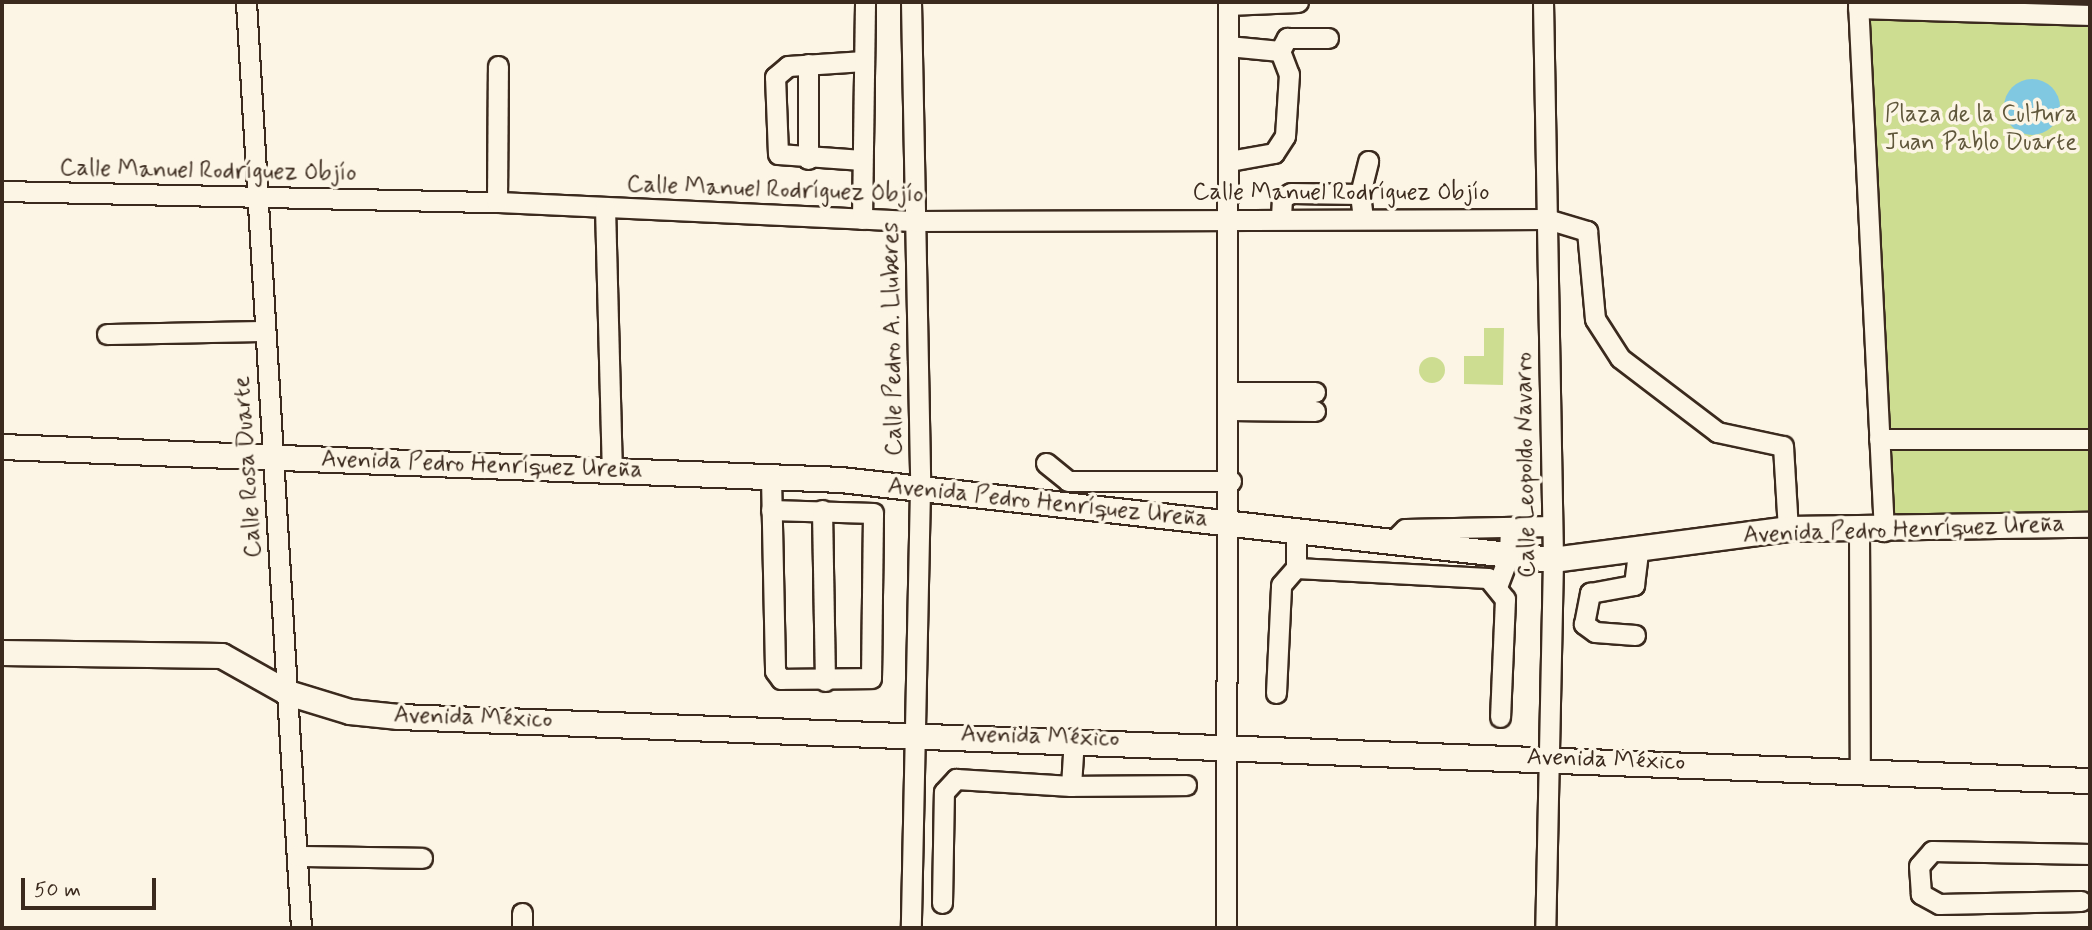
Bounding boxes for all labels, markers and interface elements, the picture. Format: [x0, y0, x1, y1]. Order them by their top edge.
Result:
park label: Plaza de la Cultura Juan Pablo Duarte [1882, 101, 2080, 157]
street label: Calle Manuel Rodríguez Objío [60, 154, 356, 188]
street label: Calle Manuel Rodríguez Objío [627, 170, 923, 210]
street label: Calle Manuel Rodríguez Objío [1193, 179, 1489, 207]
street label: Calle Pedro A. Lluberes [877, 222, 909, 456]
street label: Calle Leopoldo Navarro [1510, 350, 1542, 580]
street label: Calle Rosa Duarte [227, 375, 269, 559]
street label: Avenida Pedro Henríquez Ureña [321, 445, 643, 485]
street label: Avenida Pedro Henríquez Ureña [887, 472, 1209, 534]
street label: Avenida Pedro Henríquez Ureña [1743, 510, 2065, 550]
street label: Avenida México [393, 701, 553, 735]
street label: Avenida México [960, 720, 1120, 754]
street label: Avenida México [1526, 743, 1686, 777]
scale bar [24, 864, 159, 908]
text: 50 m [34, 876, 81, 904]

